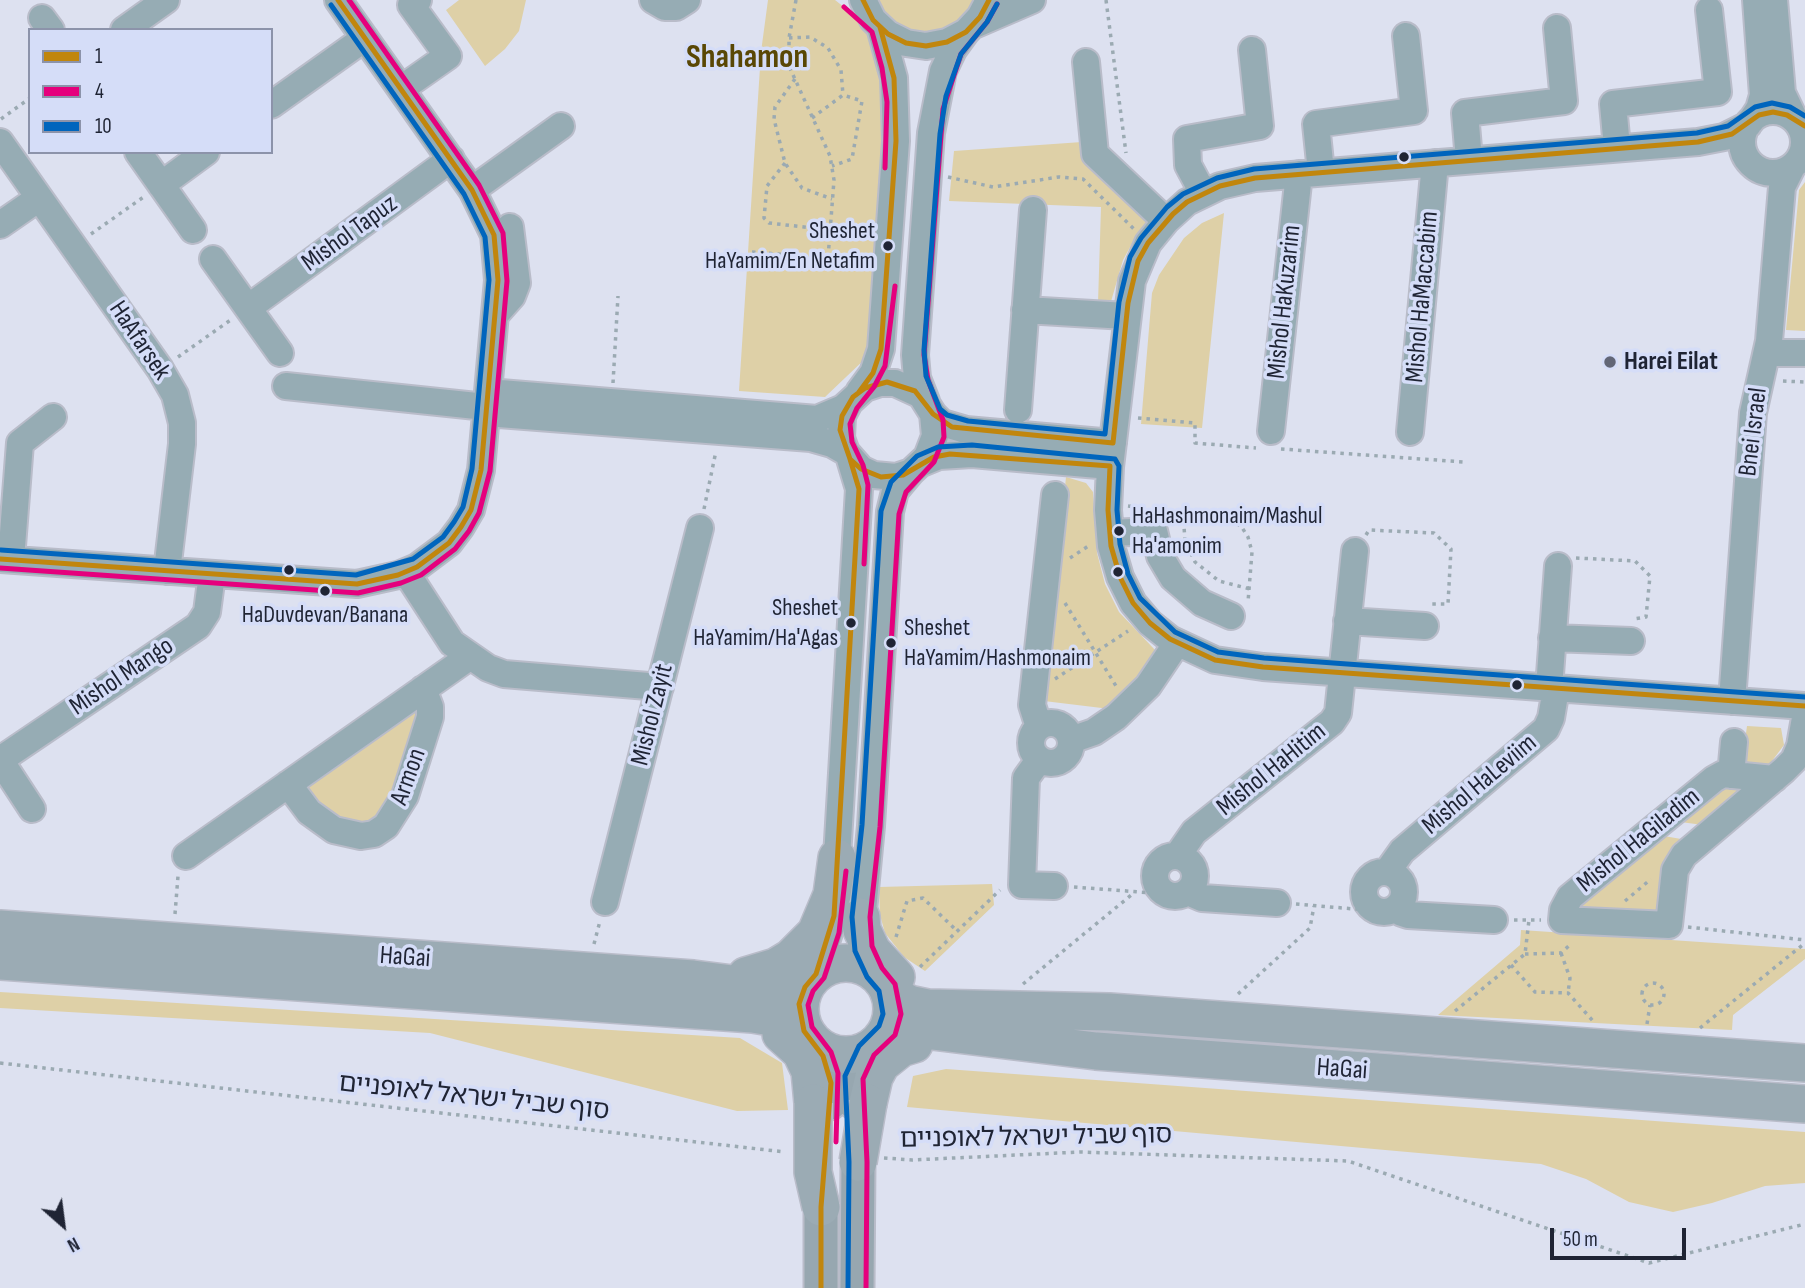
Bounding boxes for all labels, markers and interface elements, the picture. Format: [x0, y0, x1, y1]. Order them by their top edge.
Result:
legend [28, 28, 273, 154]
district label: Shahamon [686, 39, 808, 79]
text: 1 [95, 44, 102, 69]
text: 4 [95, 79, 104, 104]
text: 10 [95, 114, 112, 139]
unlabelled marker [1397, 150, 1411, 164]
street label: Mishol Tapuz [296, 189, 404, 279]
street label: Mishol HaMaccabim [1400, 210, 1446, 384]
place label: Sheshet HaYamim/En Netafim [705, 218, 875, 274]
street label: Mishol HaKuzarim [1261, 224, 1309, 380]
marker: Sheshet HaYamim/En Netafim [881, 239, 895, 253]
street label: HaAfarsek [101, 296, 177, 386]
place label: Harei Eilat [1624, 346, 1718, 378]
marker: Harei Eilat [1602, 354, 1618, 370]
street label: Bnei Israel [1733, 386, 1775, 478]
place label: HaHashmonaim/Mashul Ha'amonim [1132, 503, 1322, 559]
marker: HaHashmonaim/Mashul Ha'amonim [1112, 524, 1126, 538]
unlabelled marker [282, 563, 296, 577]
unlabelled marker [1111, 565, 1125, 579]
marker: HaDuvdevan/Banana [318, 584, 332, 598]
place label: Sheshet HaYamim/Ha'Agas [693, 595, 838, 651]
place label: HaDuvdevan/Banana [242, 602, 408, 630]
place label: Sheshet HaYamim/Hashmonaim [904, 615, 1091, 671]
marker: Sheshet HaYamim/Ha'Agas [844, 616, 858, 630]
street label: Mishol Mango [64, 631, 180, 723]
marker: Sheshet HaYamim/Hashmonaim [884, 636, 898, 650]
street label: Mishol Zayit [625, 661, 681, 769]
unlabelled marker [1510, 678, 1524, 692]
street label: Mishol HaHitim [1211, 717, 1333, 823]
street label: Mishol HaLeviim [1416, 728, 1544, 842]
street label: Armon [384, 745, 434, 809]
street label: Mishol HaGiladim [1571, 782, 1707, 900]
street label: HaGai [379, 941, 431, 975]
street label: HaGai [1316, 1053, 1368, 1087]
street label: סוף שביל ישראל לאופניים [337, 1068, 611, 1128]
street label: סוף שביל ישראל לאופניים [900, 1120, 1172, 1156]
north arrow [28, 1190, 98, 1260]
scale bar [1553, 1214, 1689, 1258]
text: 50 m [1563, 1227, 1598, 1252]
text: N [63, 1231, 83, 1257]

